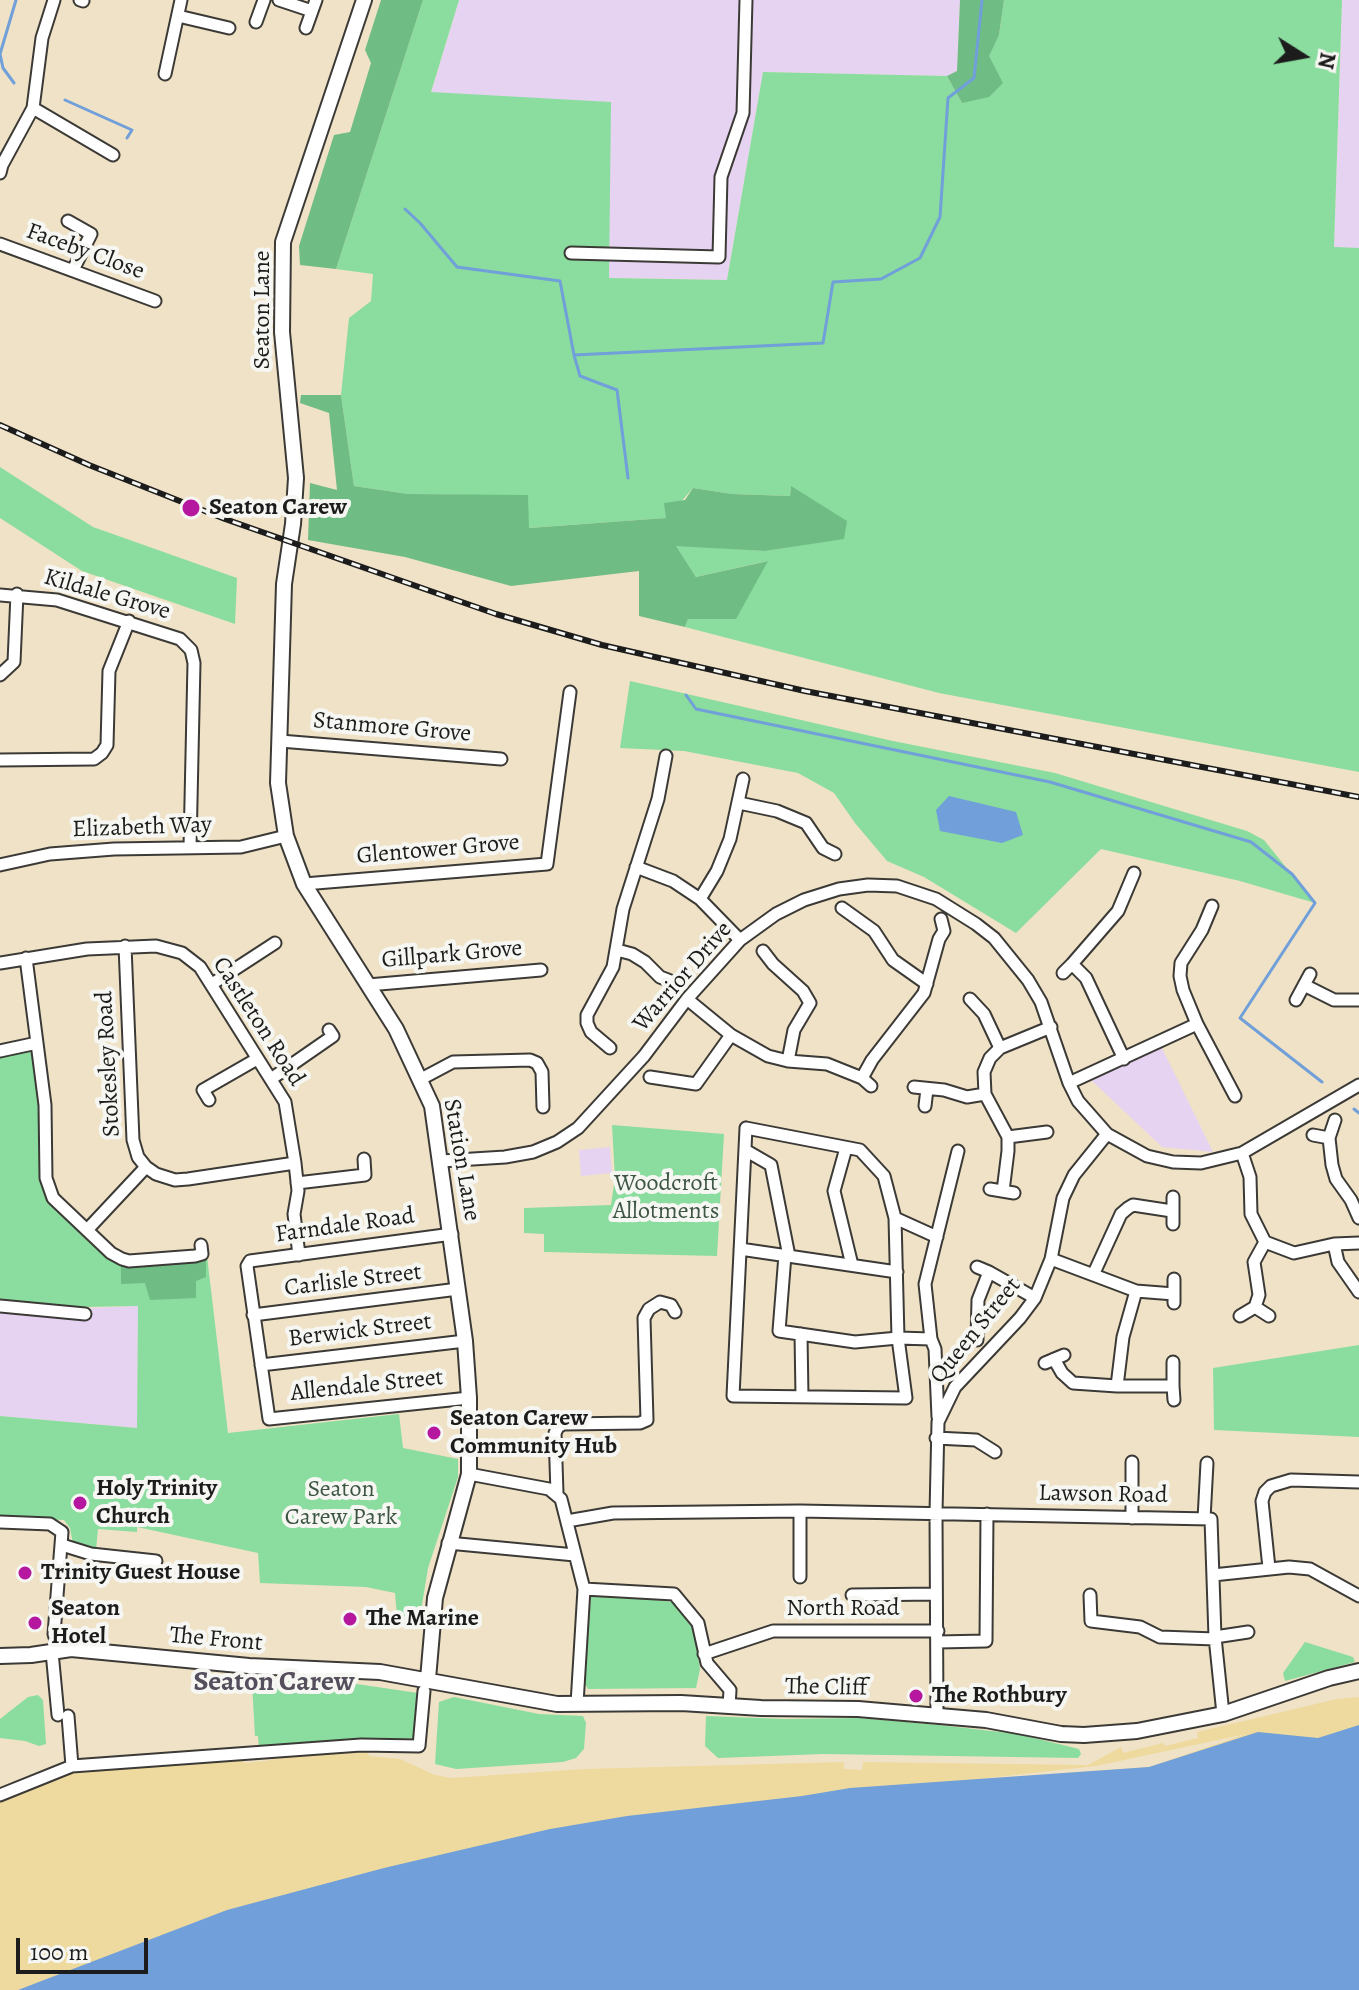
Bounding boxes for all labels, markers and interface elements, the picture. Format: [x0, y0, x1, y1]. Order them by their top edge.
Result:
north arrow [1263, 16, 1343, 96]
text: N [1310, 50, 1343, 71]
street label: Faceby Close [22, 217, 148, 287]
street label: Seaton Lane [249, 250, 277, 370]
place label: Seaton Carew [209, 494, 347, 522]
marker: Seaton Carew [180, 497, 202, 519]
street label: Kildale Grove [40, 563, 174, 627]
street label: Stanmore Grove [312, 707, 472, 749]
street label: Elizabeth Way [72, 811, 212, 845]
street label: Glentower Grove [355, 829, 521, 871]
street label: Warrior Drive [627, 916, 739, 1038]
street label: Gillpark Grove [381, 935, 523, 975]
street label: Castleton Road [206, 952, 310, 1092]
street label: Stokesley Road [91, 990, 127, 1138]
street label: Station Lane [436, 1097, 486, 1223]
park label: Woodcroft Allotments [613, 1170, 719, 1226]
street label: Farndale Road [274, 1202, 416, 1250]
street label: Carlisle Street [283, 1258, 423, 1304]
street label: Queen Street [924, 1272, 1028, 1390]
street label: Berwick Street [287, 1308, 433, 1354]
street label: Allendale Street [289, 1364, 445, 1408]
place label: Seaton Carew Community Hub [450, 1405, 617, 1461]
marker: Seaton Carew Community Hub [425, 1424, 443, 1442]
place label: Holy Trinity Church [96, 1475, 217, 1531]
park label: Seaton Carew Park [285, 1476, 397, 1532]
street label: Lawson Road [1038, 1479, 1168, 1511]
marker: Holy Trinity Church [71, 1494, 89, 1512]
place label: Trinity Guest House [41, 1559, 240, 1587]
marker: Trinity Guest House [16, 1564, 34, 1582]
place label: Seaton Hotel [51, 1595, 120, 1651]
street label: North Road [786, 1595, 900, 1623]
place label: The Marine [366, 1605, 479, 1633]
marker: The Marine [341, 1610, 359, 1628]
marker: Seaton Hotel [26, 1614, 44, 1632]
street label: The Front [168, 1622, 264, 1658]
district label: Seaton Carew [193, 1666, 355, 1700]
street label: The Cliff [785, 1673, 867, 1703]
place label: The Rothbury [932, 1682, 1067, 1710]
marker: The Rothbury [907, 1687, 925, 1705]
scale bar [20, 1922, 152, 1972]
text: 100 m [30, 1936, 89, 1968]

